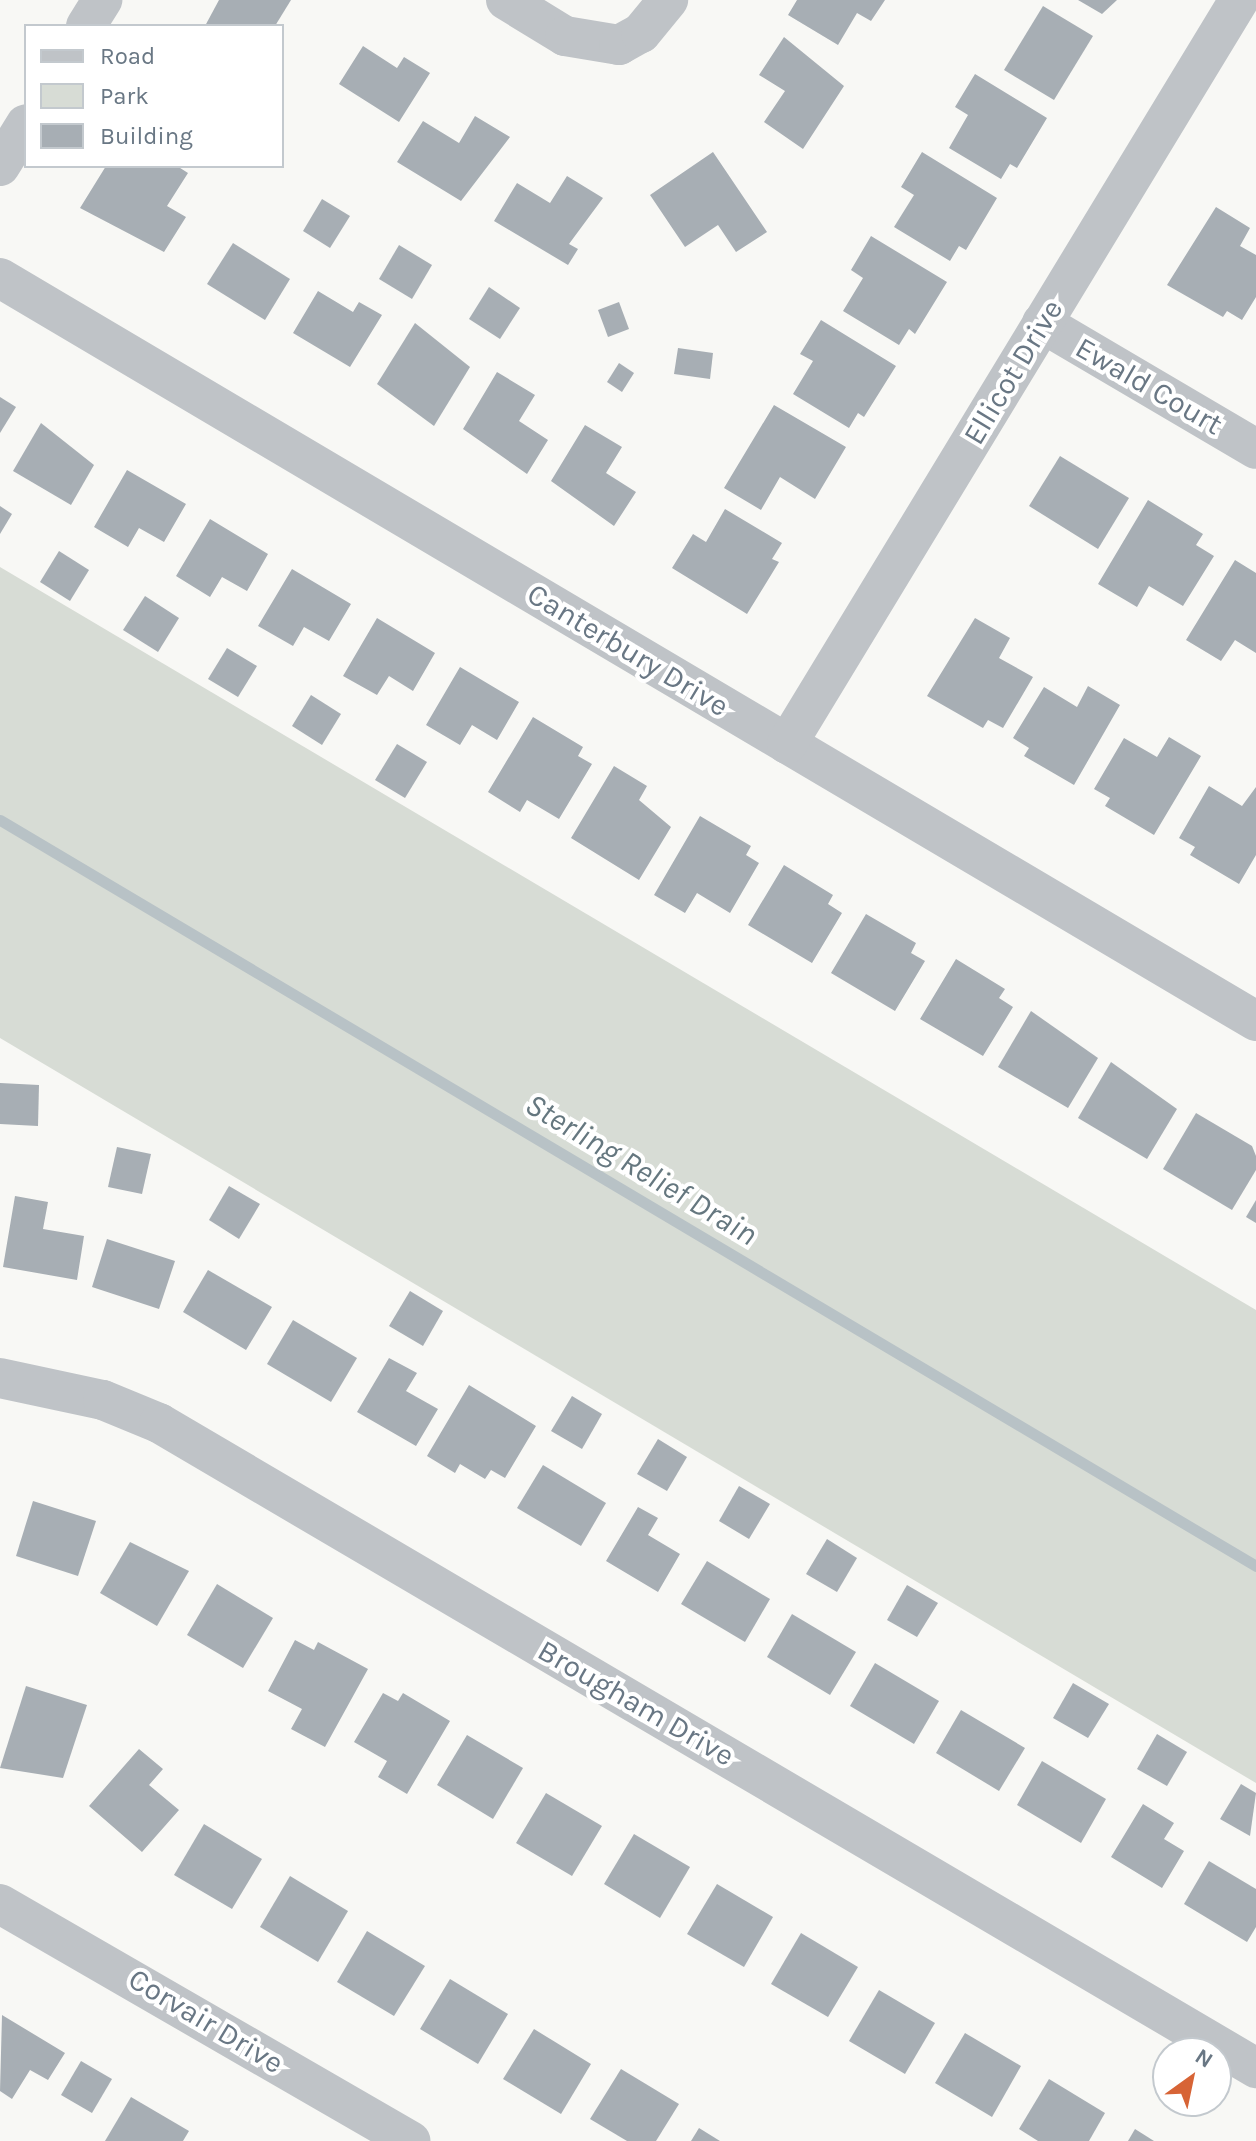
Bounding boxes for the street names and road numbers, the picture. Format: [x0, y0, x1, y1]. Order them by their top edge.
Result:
street label: Ellicot Drive [956, 293, 1070, 451]
street label: Ewald Court [1069, 330, 1229, 442]
street label: Canterbury Drive [521, 576, 735, 724]
street label: Brougham Drive [531, 1632, 741, 1774]
street label: Corvair Drive [122, 1961, 290, 2081]

